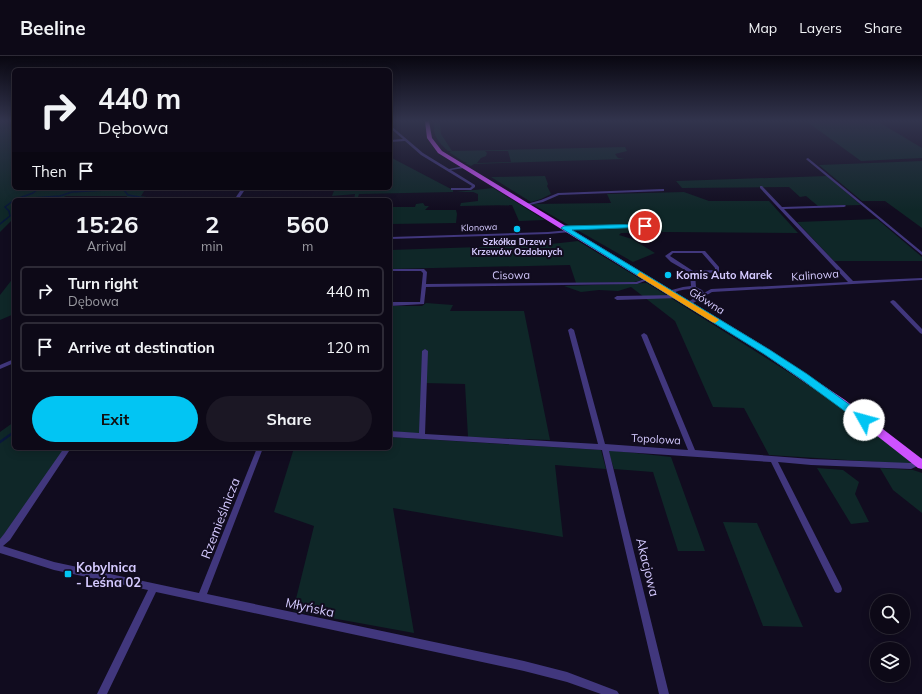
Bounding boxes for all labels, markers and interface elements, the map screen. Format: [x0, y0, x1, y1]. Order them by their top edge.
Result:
text: Beeline [20, 16, 86, 40]
text: Map [748, 19, 777, 37]
text: Layers [799, 19, 842, 37]
text: Share [864, 19, 902, 37]
text: 440 m [98, 81, 181, 116]
icon: right [32, 84, 84, 136]
text: Dębowa [98, 116, 168, 139]
icon: arrive [75, 160, 97, 182]
text: Then [32, 162, 67, 181]
text: 15:26 [75, 209, 138, 239]
text: 2 [205, 209, 219, 239]
text: 560 [286, 209, 329, 239]
pin [628, 209, 662, 243]
icon: arrive [634, 215, 656, 237]
street label: Klonowa [461, 221, 497, 233]
marker: Szkółka Drzew i Krzewów Ozdobnych [512, 224, 522, 234]
place label: Szkółka Drzew i Krzewów Ozdobnych [472, 236, 562, 258]
text: Arrival [87, 238, 126, 254]
text: min [201, 238, 223, 254]
text: m [302, 238, 313, 254]
street label: Kalinowa [791, 266, 839, 284]
street label: Cisowa [492, 268, 530, 282]
place label: Komis Auto Marek [676, 268, 773, 282]
marker: Komis Auto Marek [663, 270, 673, 280]
text: Turn right [68, 274, 138, 293]
icon: right [34, 280, 56, 302]
text: 440 m [326, 282, 370, 301]
street label: Główna [687, 285, 727, 317]
text: Dębowa [68, 293, 119, 309]
icon: arrive [34, 336, 56, 358]
text: Arrive at destination [68, 338, 215, 357]
text: 120 m [326, 338, 370, 357]
button: Exit [32, 396, 198, 442]
button: Share [206, 396, 372, 442]
position arrow [843, 399, 885, 441]
street label: Topolowa [631, 431, 681, 447]
street label: Rzemieślnicza [197, 475, 243, 561]
street label: Akacjowa [633, 536, 663, 598]
place label: Kobylnica - Leśna 02 [76, 559, 141, 590]
marker: Kobylnica - Leśna 02 [63, 569, 73, 579]
street label: Młyńska [284, 594, 336, 620]
map controls [870, 594, 910, 682]
button: search [870, 594, 910, 634]
button: layers [870, 642, 910, 682]

